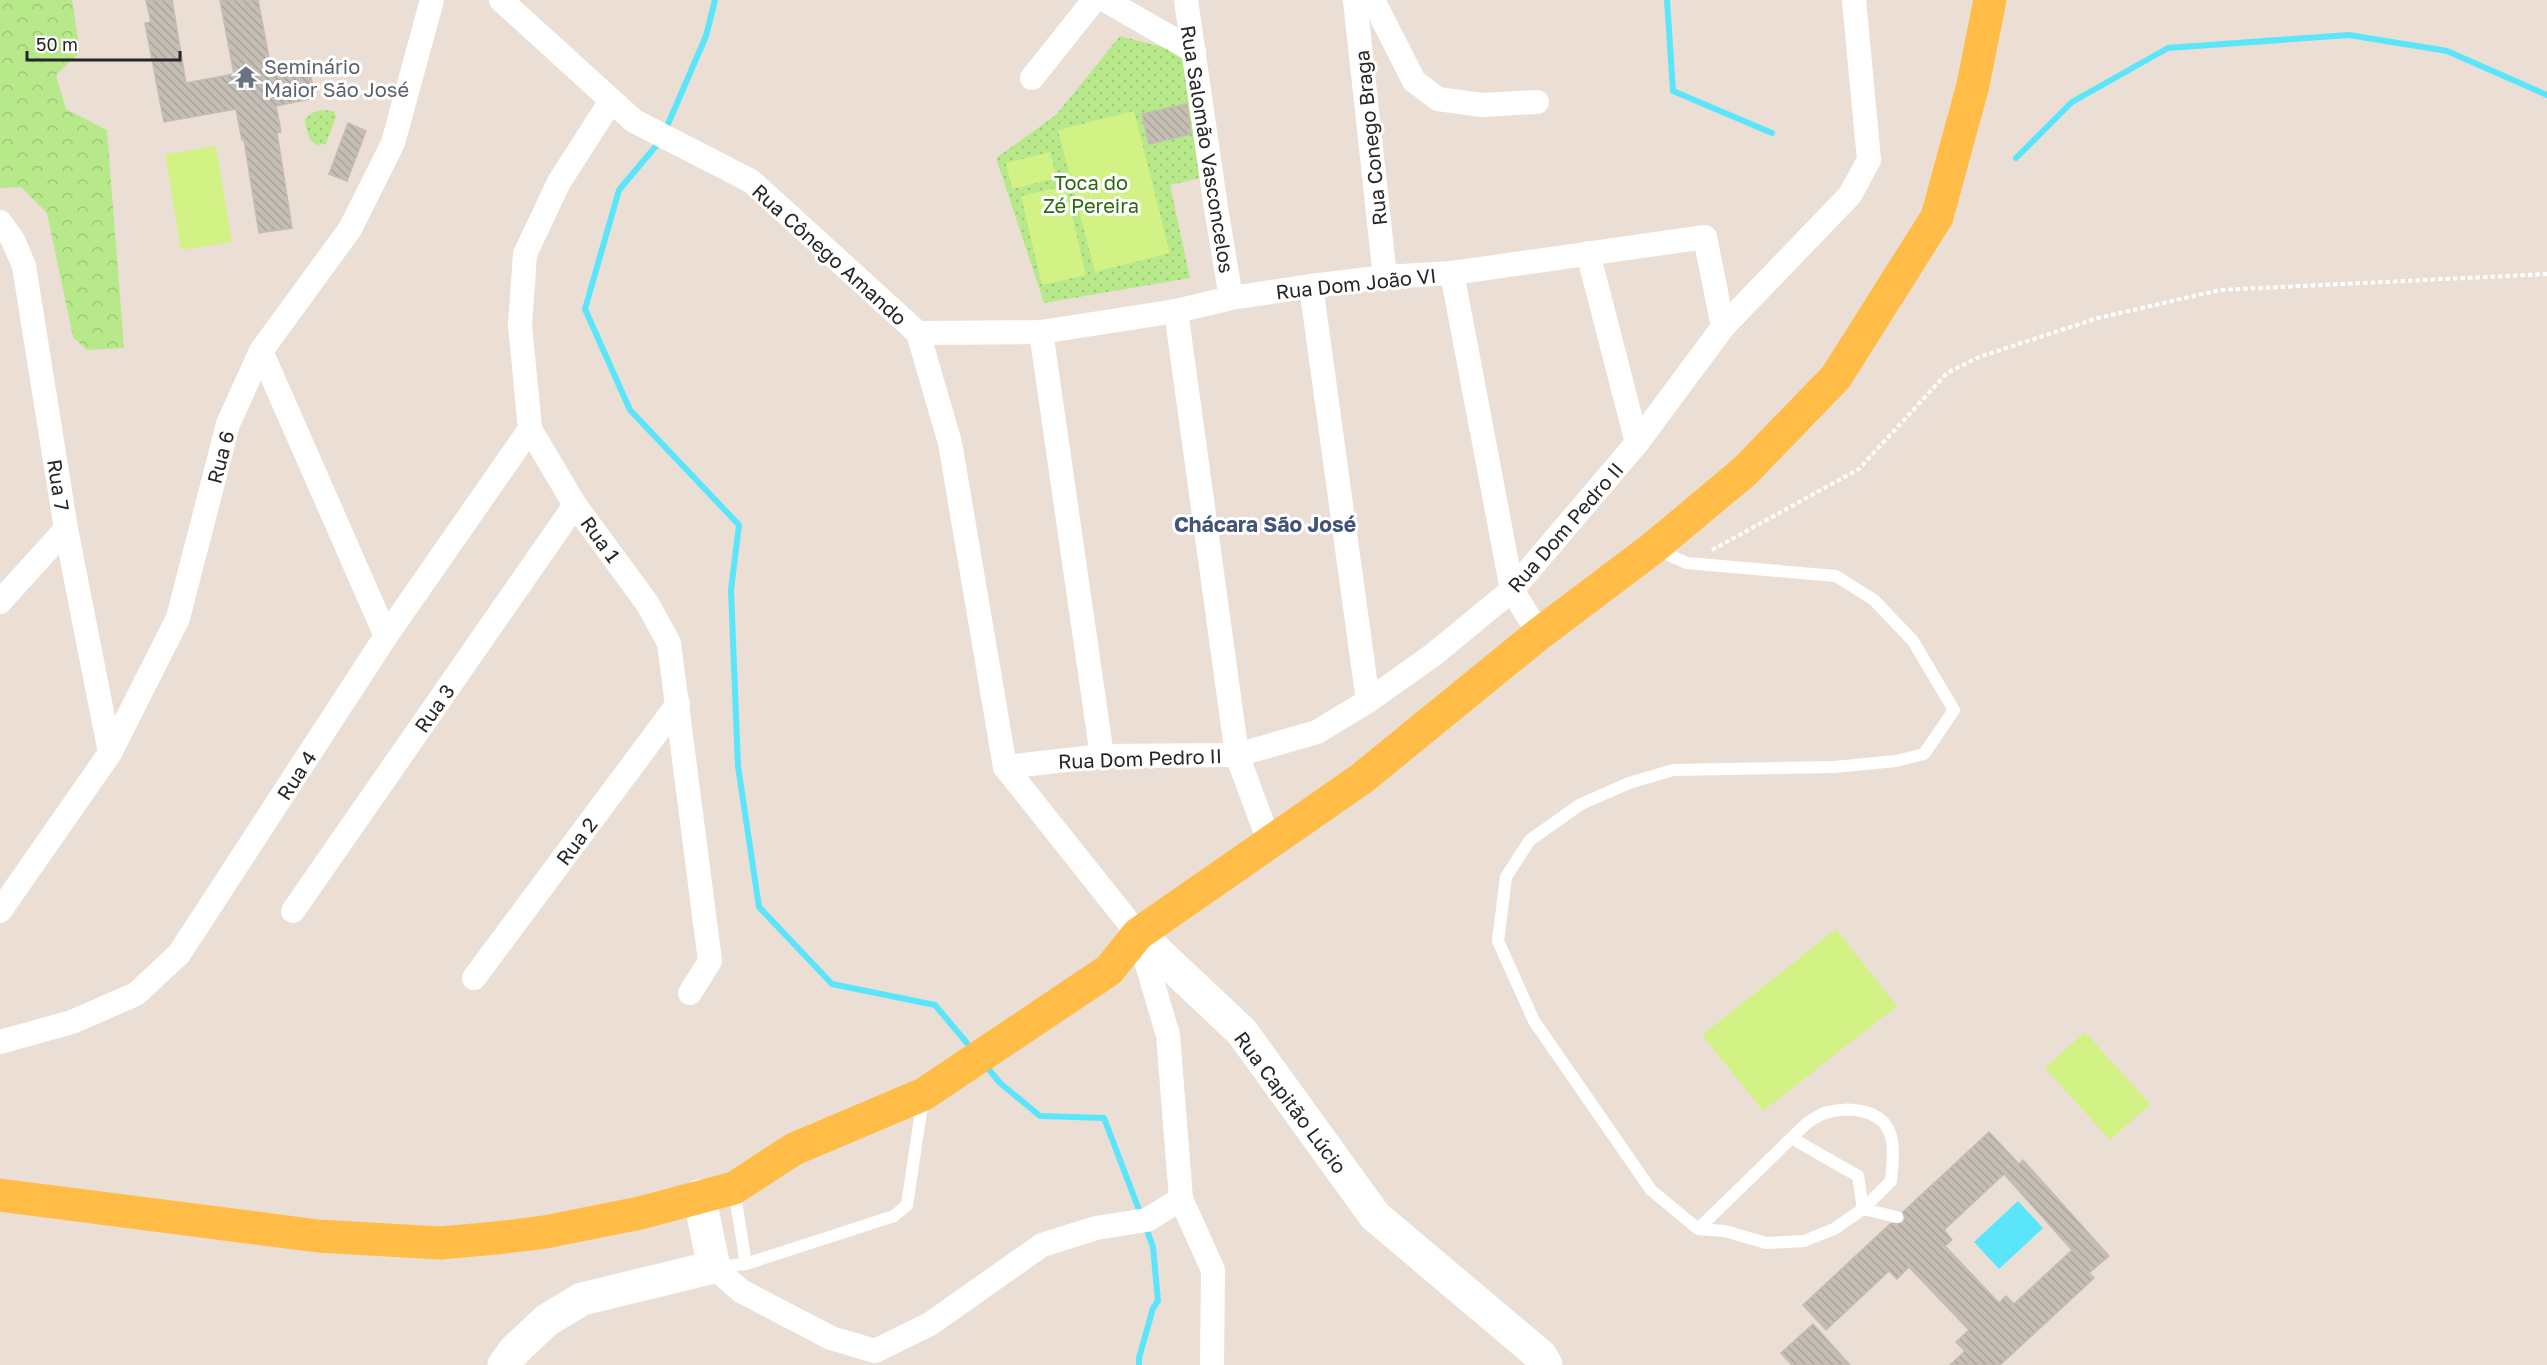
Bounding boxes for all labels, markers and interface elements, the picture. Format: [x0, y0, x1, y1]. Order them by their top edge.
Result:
street label: Rua Salomão Vasconcelos [1177, 23, 1239, 275]
scale bar [27, 24, 180, 62]
text: 50 m [36, 33, 78, 55]
street label: Rua Conego Braga [1349, 49, 1391, 227]
place label: Seminário Maior São José [264, 54, 409, 101]
temple icon: Seminário Maior São José [233, 64, 259, 90]
park label: Toca do Zé Pereira [1043, 170, 1139, 217]
street label: Rua Cônego Amando [748, 178, 912, 330]
street label: Rua Dom João VI [1274, 263, 1438, 303]
street label: Rua 6 [201, 428, 239, 486]
street label: Rua 7 [43, 457, 75, 513]
street label: Rua Dom Pedro II [1502, 457, 1628, 597]
street label: Rua 1 [576, 511, 626, 567]
district label: Chácara São José [1174, 511, 1356, 537]
street label: Rua 3 [409, 679, 459, 737]
street label: Rua Dom Pedro II [1057, 743, 1223, 773]
street label: Rua 4 [271, 746, 321, 804]
street label: Rua 2 [550, 813, 602, 869]
street label: Rua Capitão Lúcio [1230, 1026, 1352, 1178]

